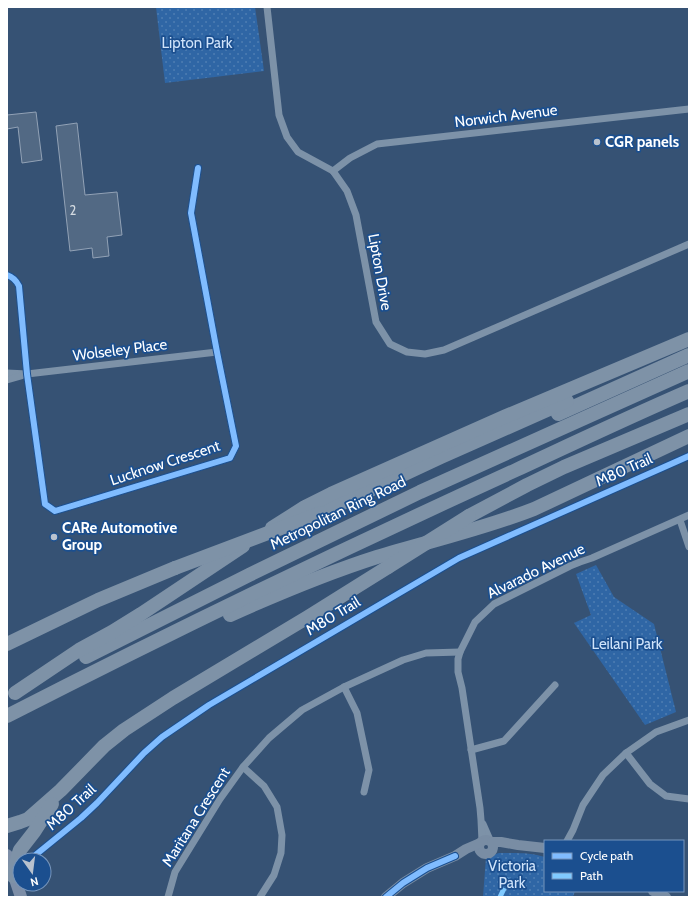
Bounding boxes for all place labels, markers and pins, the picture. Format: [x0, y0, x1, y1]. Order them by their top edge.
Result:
place label: CGR panels [605, 133, 679, 151]
marker: CGR panels [592, 137, 602, 147]
place label: CARe Automotive Group [62, 519, 177, 554]
marker: CARe Automotive Group [49, 532, 59, 542]

